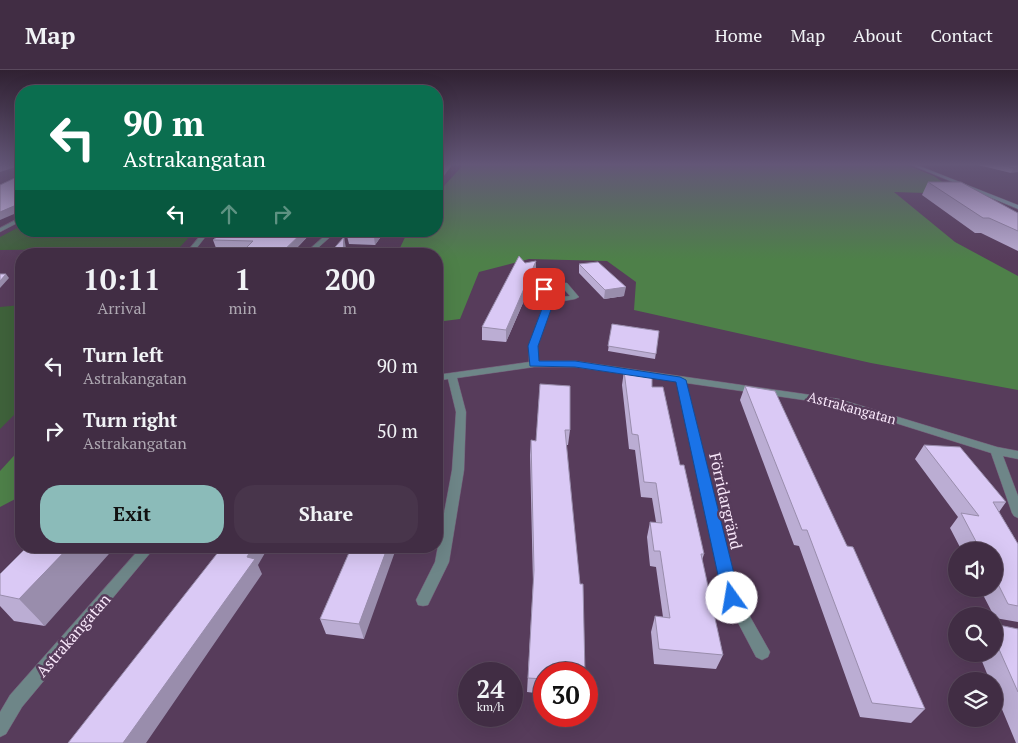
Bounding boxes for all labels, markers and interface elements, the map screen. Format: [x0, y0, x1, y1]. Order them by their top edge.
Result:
text: Map [25, 19, 75, 51]
text: Home [715, 23, 762, 47]
text: Map [790, 23, 825, 47]
text: About [853, 23, 902, 47]
text: Contact [930, 23, 993, 47]
text: 90 m [123, 100, 204, 146]
icon: left [40, 105, 105, 170]
text: Astrakangatan [123, 144, 266, 173]
icon: left [162, 200, 190, 228]
icon: ahead [215, 200, 243, 228]
icon: right [268, 200, 296, 228]
text: 10:11 [83, 259, 161, 299]
text: 1 [234, 259, 251, 299]
text: 200 [324, 259, 375, 299]
pin [523, 268, 565, 310]
icon: arrive [530, 275, 558, 303]
text: Arrival [97, 297, 146, 319]
text: min [229, 297, 257, 319]
text: m [343, 297, 357, 319]
text: Turn left [83, 342, 164, 367]
icon: left [40, 352, 68, 380]
text: 90 m [377, 353, 418, 378]
text: Astrakangatan [83, 367, 187, 389]
street label: Astrakangatan [806, 387, 899, 429]
text: Turn right [83, 407, 177, 432]
icon: right [40, 417, 68, 445]
text: 50 m [377, 418, 418, 443]
text: Astrakangatan [83, 432, 187, 454]
street label: Förridargränd [704, 450, 748, 552]
button: Exit [40, 485, 224, 543]
button: Share [234, 485, 418, 543]
map controls [948, 542, 1003, 727]
button: sound [948, 542, 1003, 597]
position arrow [705, 571, 757, 623]
street label: Astrakangatan [31, 588, 116, 681]
button: search [948, 607, 1003, 662]
speed limit sign: 30 [533, 662, 598, 727]
text: 24 [476, 672, 505, 705]
button: layers [948, 672, 1003, 727]
text: km/h [477, 699, 504, 714]

